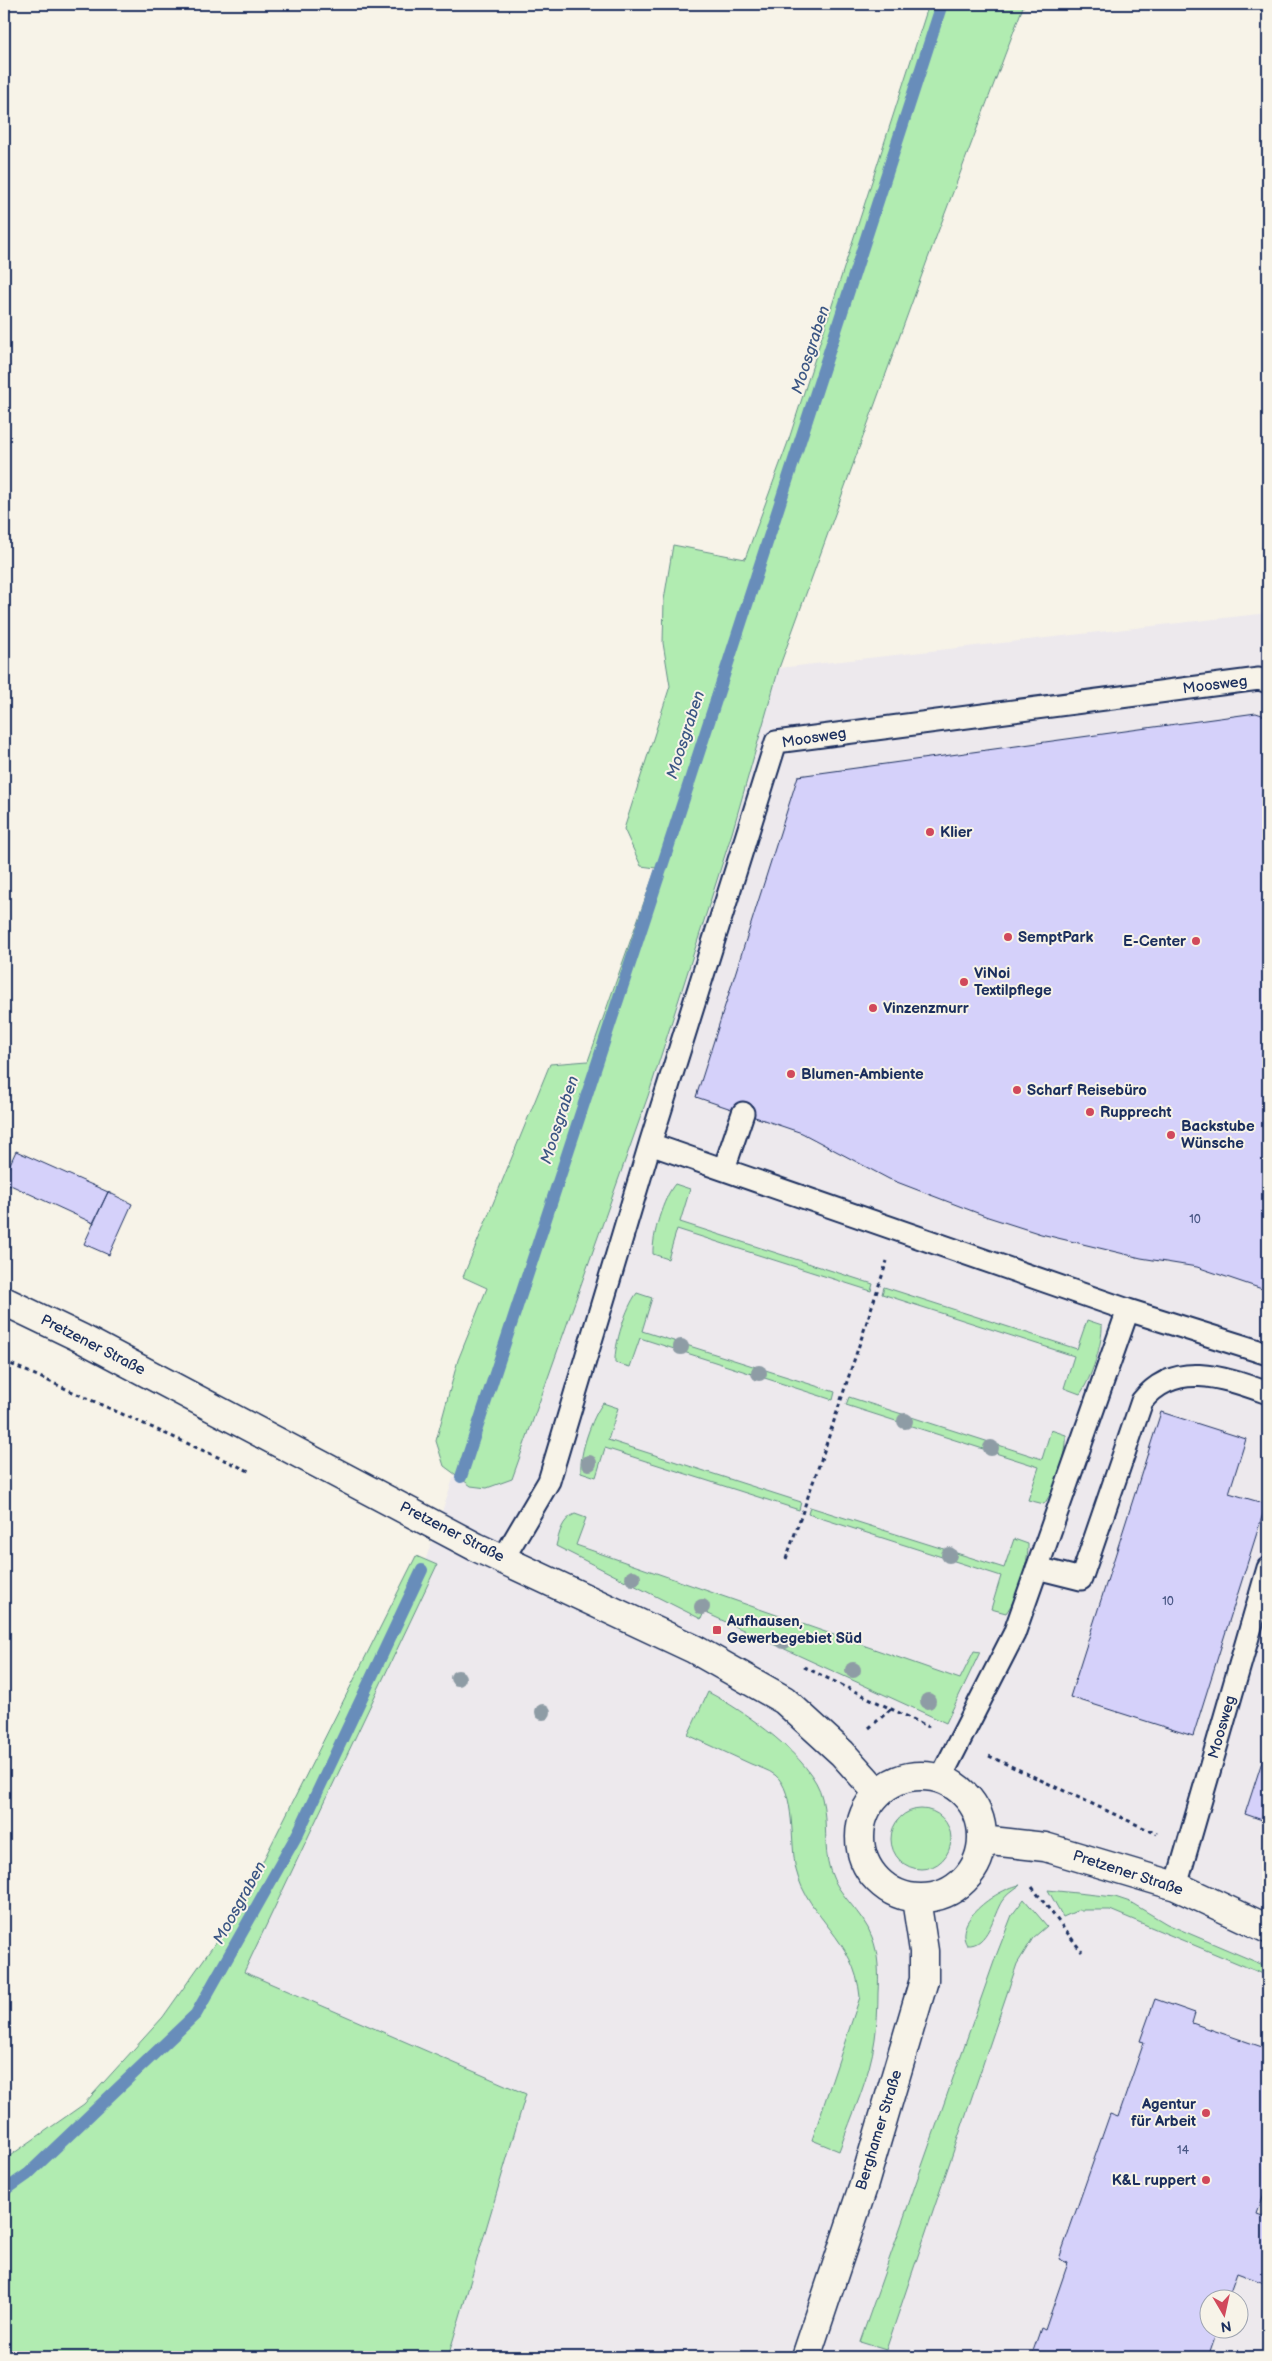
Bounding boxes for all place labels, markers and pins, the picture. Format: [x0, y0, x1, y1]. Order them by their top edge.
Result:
place label: Klier [940, 823, 973, 842]
marker: Klier [924, 826, 936, 838]
place label: SemptPark [1018, 928, 1093, 947]
marker: SemptPark [1002, 931, 1014, 943]
place label: E-Center [1123, 932, 1187, 951]
marker: E-Center [1190, 935, 1202, 947]
place label: ViNoi Textilpflege [974, 964, 1052, 1000]
marker: ViNoi Textilpflege [958, 976, 970, 988]
place label: Vinzenzmurr [883, 999, 970, 1018]
marker: Vinzenzmurr [867, 1002, 879, 1014]
place label: Blumen-Ambiente [801, 1065, 924, 1084]
marker: Blumen-Ambiente [785, 1068, 797, 1080]
place label: Scharf Reisebüro [1027, 1081, 1147, 1100]
marker: Scharf Reisebüro [1011, 1084, 1023, 1096]
place label: Rupprecht [1100, 1103, 1172, 1122]
marker: Rupprecht [1084, 1106, 1096, 1118]
place label: Backstube Wünsche [1181, 1117, 1255, 1153]
marker: Backstube Wünsche [1165, 1129, 1177, 1141]
place label: Aufhausen, Gewerbegebiet Süd [726, 1612, 862, 1648]
marker: Aufhausen, Gewerbegebiet Süd [711, 1624, 723, 1636]
place label: Agentur für Arbeit [1131, 2095, 1197, 2131]
marker: Agentur für Arbeit [1200, 2107, 1212, 2119]
place label: K&L ruppert [1112, 2171, 1196, 2190]
marker: K&L ruppert [1200, 2174, 1212, 2186]

